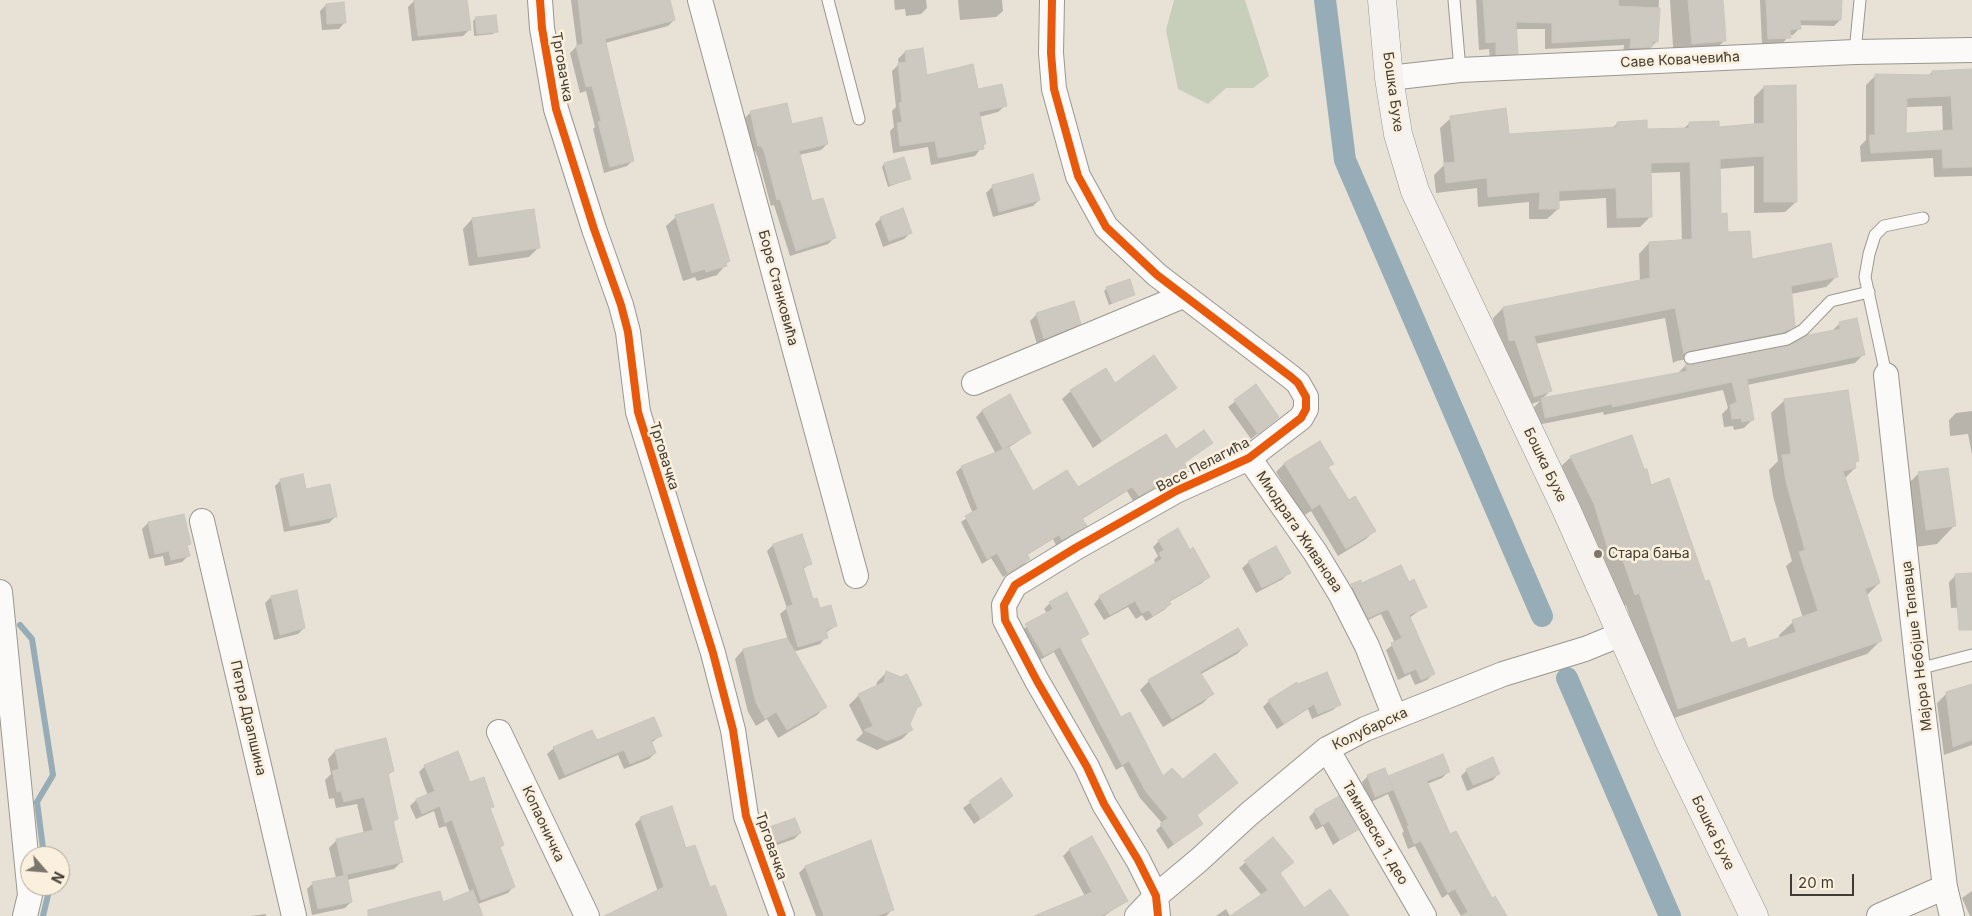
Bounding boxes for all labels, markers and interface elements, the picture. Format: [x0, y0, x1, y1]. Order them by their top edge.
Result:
street label: Трговачка [548, 31, 576, 103]
street label: Саве Ковачевића [1620, 48, 1740, 72]
street label: Бошка Бухе [1379, 51, 1407, 133]
street label: Боре Станковића [754, 228, 802, 348]
street label: Трговачка [646, 420, 682, 492]
street label: Бошка Бухе [1520, 425, 1570, 505]
street label: Васе Пелагића [1154, 434, 1252, 496]
street label: Миодрага Живанова [1252, 468, 1346, 596]
place label: Стара бања [1608, 546, 1690, 562]
marker: Стара бања [1592, 548, 1604, 560]
street label: Мајора Небојше Тепавца [1898, 560, 1936, 732]
street label: Петра Драпшина [227, 659, 269, 777]
street label: Колубарска [1330, 704, 1410, 754]
street label: Тамнавска 1. део [1338, 778, 1412, 888]
street label: Копаоничка [518, 783, 568, 865]
street label: Бошка Бухе [1688, 793, 1738, 873]
street label: Трговачка [752, 810, 790, 882]
north arrow [20, 846, 70, 896]
scale bar [1792, 864, 1856, 896]
text: N [48, 869, 68, 886]
text: 20 m [1798, 873, 1834, 892]

